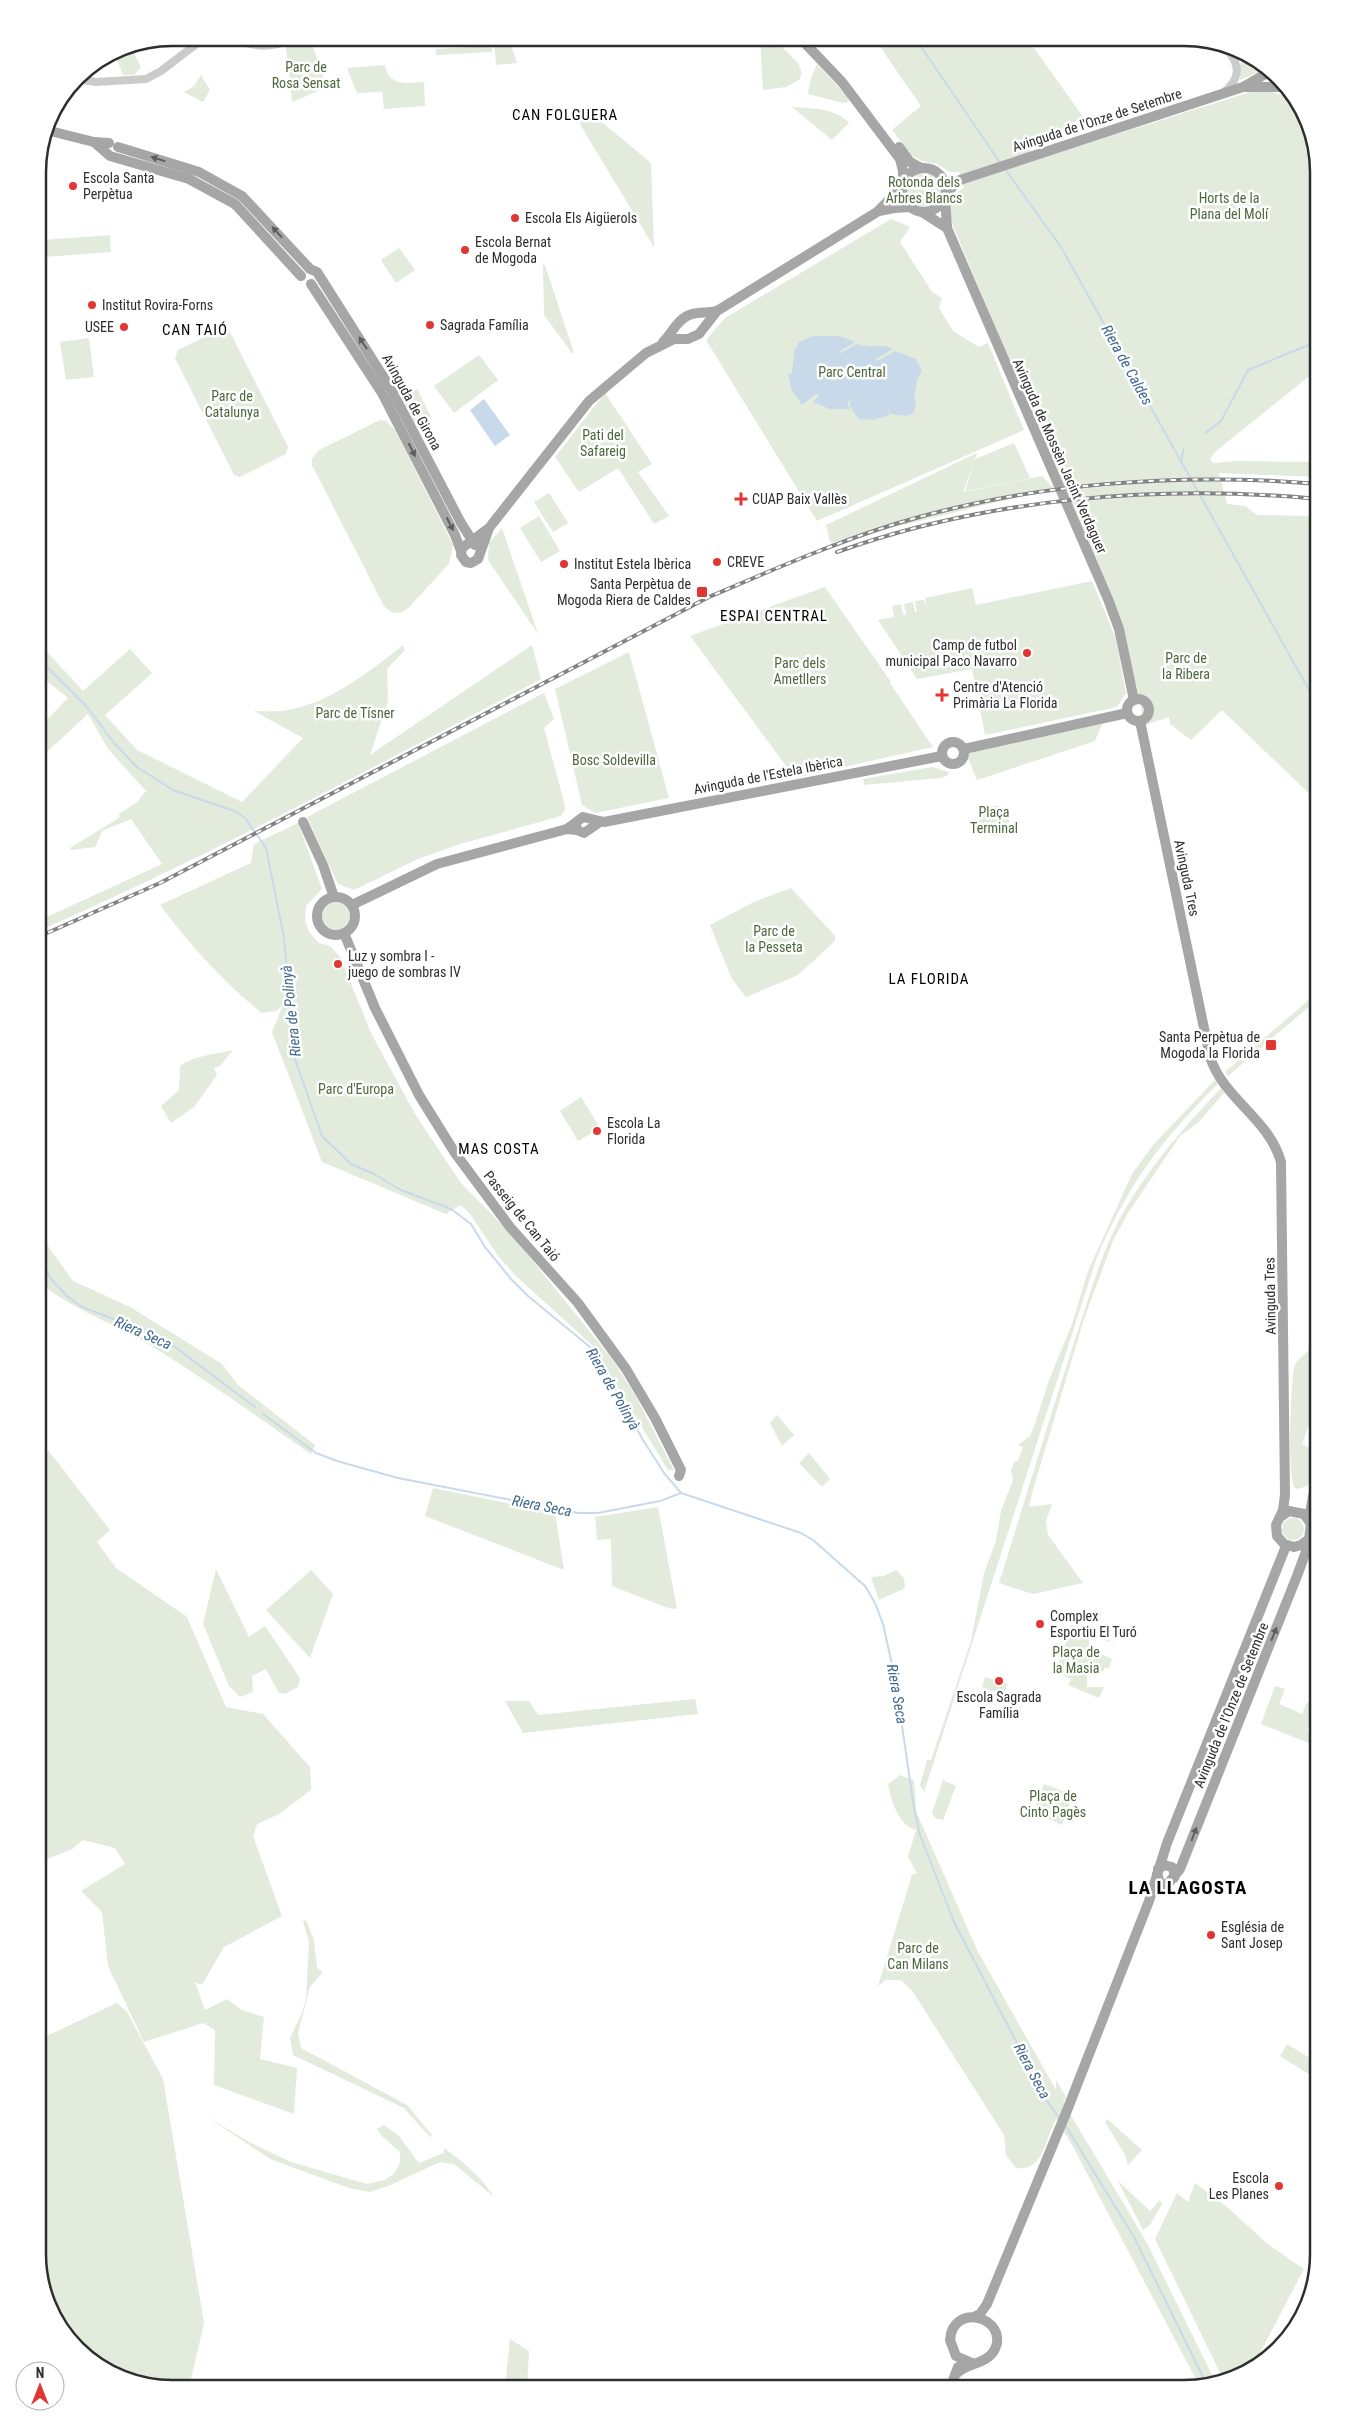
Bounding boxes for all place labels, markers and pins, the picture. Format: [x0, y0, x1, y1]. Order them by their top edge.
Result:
place label: Escola Santa Perpètua [83, 170, 155, 202]
marker: Escola Santa Perpètua [67, 180, 79, 192]
place label: Escola Els Aigüerols [525, 210, 637, 226]
marker: Escola Els Aigüerols [509, 212, 521, 224]
place label: Escola Bernat de Mogoda [475, 234, 551, 266]
marker: Escola Bernat de Mogoda [459, 244, 471, 256]
place label: Institut Rovira-Forns [102, 297, 213, 313]
marker: Institut Rovira-Forns [86, 299, 98, 311]
place label: Sagrada Família [440, 317, 529, 333]
place label: USEE [85, 319, 114, 335]
marker: Sagrada Família [424, 319, 436, 331]
marker: USEE [118, 321, 130, 333]
place label: CUAP Baix Vallès [752, 491, 847, 507]
marker: CUAP Baix Vallès [734, 492, 748, 506]
place label: CREVE [727, 554, 764, 570]
place label: Institut Estela Ibèrica [574, 556, 691, 572]
marker: CREVE [711, 556, 723, 568]
marker: Institut Estela Ibèrica [558, 558, 570, 570]
place label: Santa Perpètua de Mogoda Riera de Caldes [557, 576, 691, 608]
marker: Santa Perpètua de Mogoda Riera de Caldes [695, 585, 709, 599]
place label: Camp de futbol municipal Paco Navarro [886, 637, 1017, 669]
marker: Camp de futbol municipal Paco Navarro [1021, 647, 1033, 659]
place label: Centre d'Atenció Primària La Florida [953, 679, 1058, 711]
marker: Centre d'Atenció Primària La Florida [935, 688, 949, 702]
place label: Luz y sombra I - juego de sombras IV [347, 948, 461, 980]
marker: Luz y sombra I - juego de sombras IV [332, 958, 344, 970]
place label: Santa Perpètua de Mogoda la Florida [1159, 1029, 1260, 1061]
marker: Santa Perpètua de Mogoda la Florida [1264, 1038, 1278, 1052]
place label: Escola La Florida [607, 1115, 660, 1147]
marker: Escola La Florida [591, 1125, 603, 1137]
place label: Complex Esportiu El Turó [1050, 1608, 1137, 1640]
marker: Complex Esportiu El Turó [1034, 1618, 1046, 1630]
marker: Escola Sagrada Família [993, 1675, 1005, 1687]
place label: Escola Sagrada Família [956, 1689, 1042, 1721]
place label: Església de Sant Josep [1221, 1919, 1284, 1951]
marker: Església de Sant Josep [1205, 1929, 1217, 1941]
place label: Escola Les Planes [1209, 2170, 1269, 2202]
marker: Escola Les Planes [1273, 2180, 1285, 2192]

